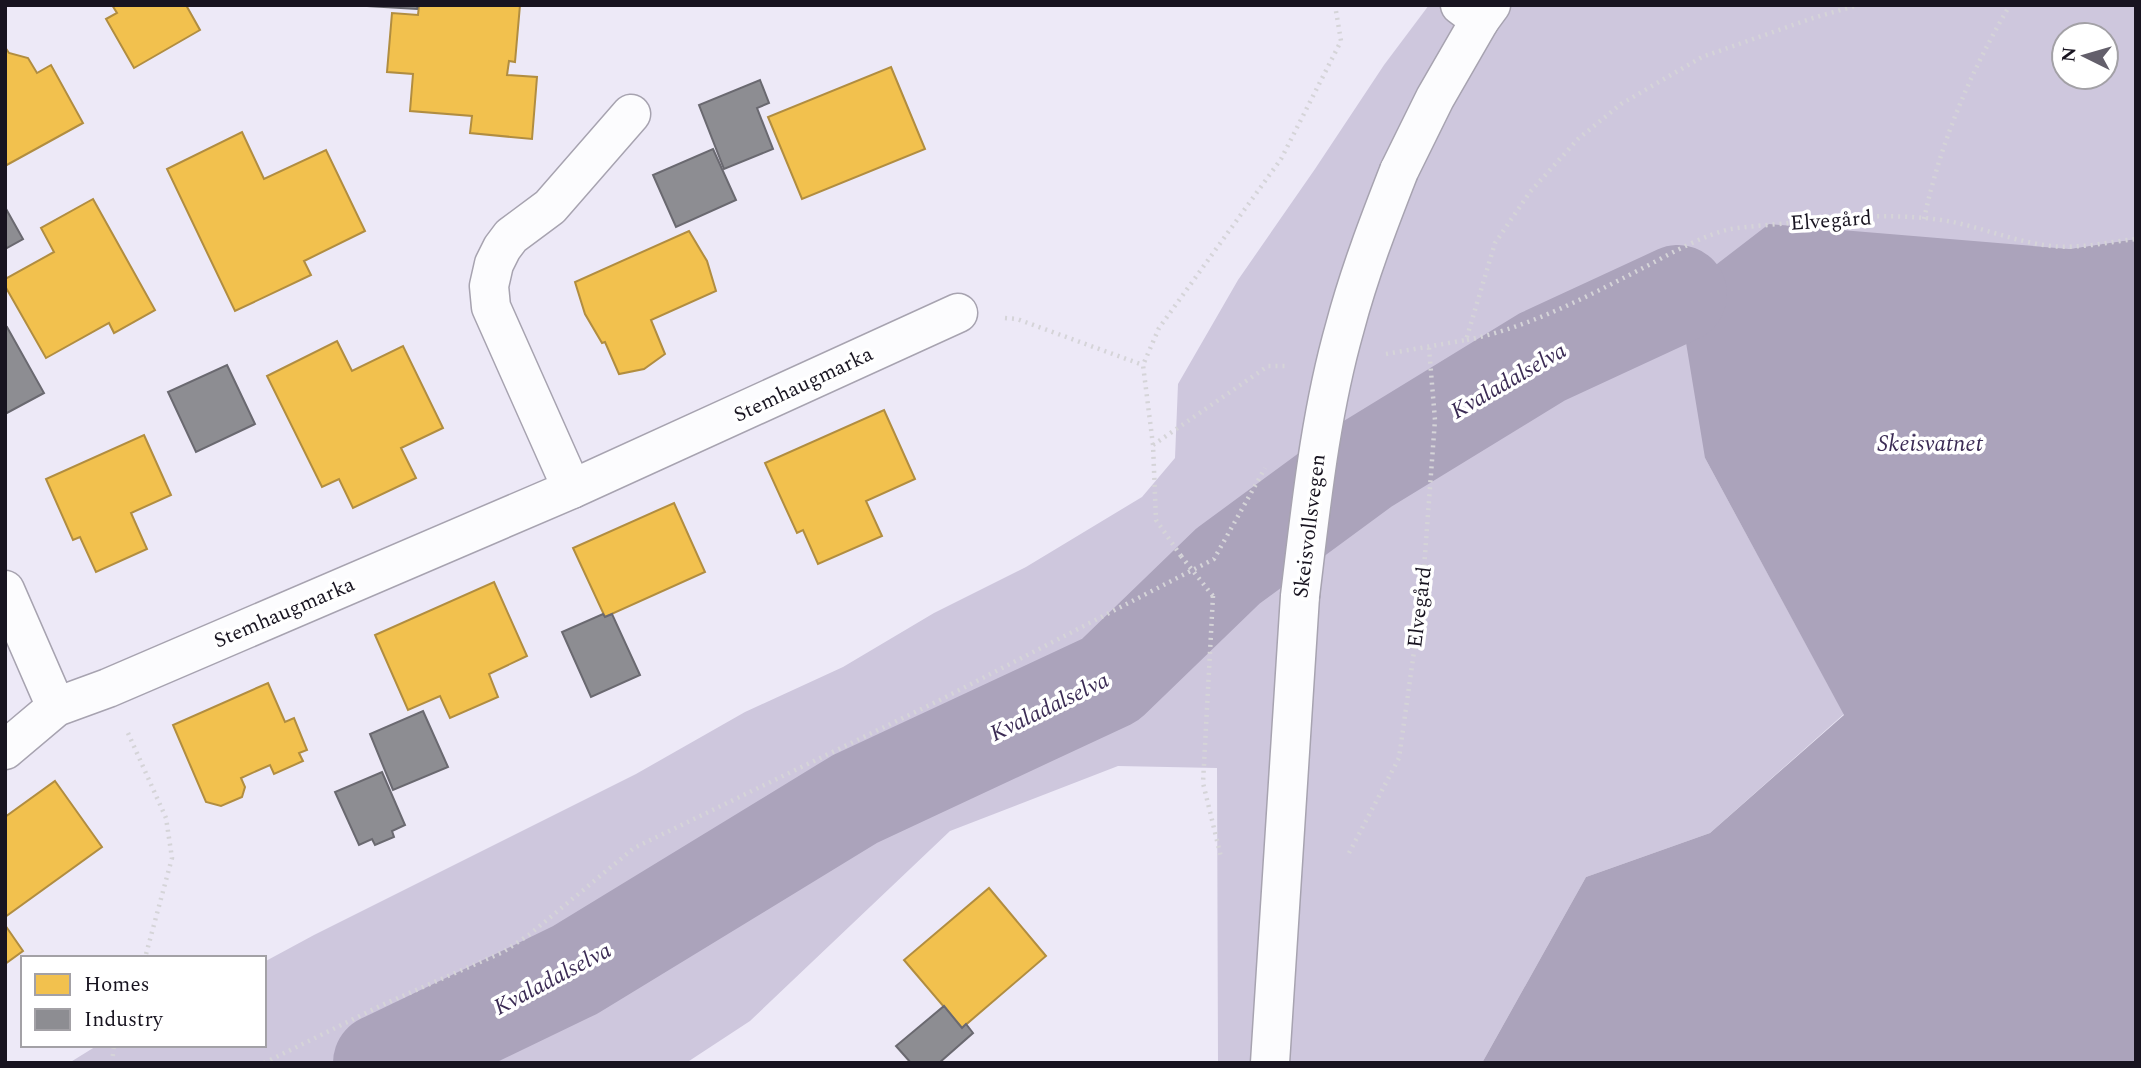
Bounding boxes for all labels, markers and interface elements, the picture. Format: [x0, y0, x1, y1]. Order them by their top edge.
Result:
north arrow [2050, 21, 2120, 91]
text: N [2054, 46, 2085, 64]
street label: Elvegård [1789, 202, 1873, 240]
water label: Kvaladalselva [1444, 334, 1574, 429]
street label: Stemhaugmarka [728, 338, 879, 431]
water label: Skeisvatnet [1877, 427, 1983, 462]
street label: Skeisvollsvegen [1285, 452, 1335, 600]
street label: Elvegård [1399, 565, 1441, 650]
street label: Stemhaugmarka [209, 568, 361, 657]
water label: Kvaladalselva [984, 663, 1116, 751]
water label: Kvaladalselva [488, 933, 618, 1025]
legend [21, 956, 266, 1047]
text: Homes [84, 969, 150, 1001]
text: Industry [84, 1004, 164, 1036]

